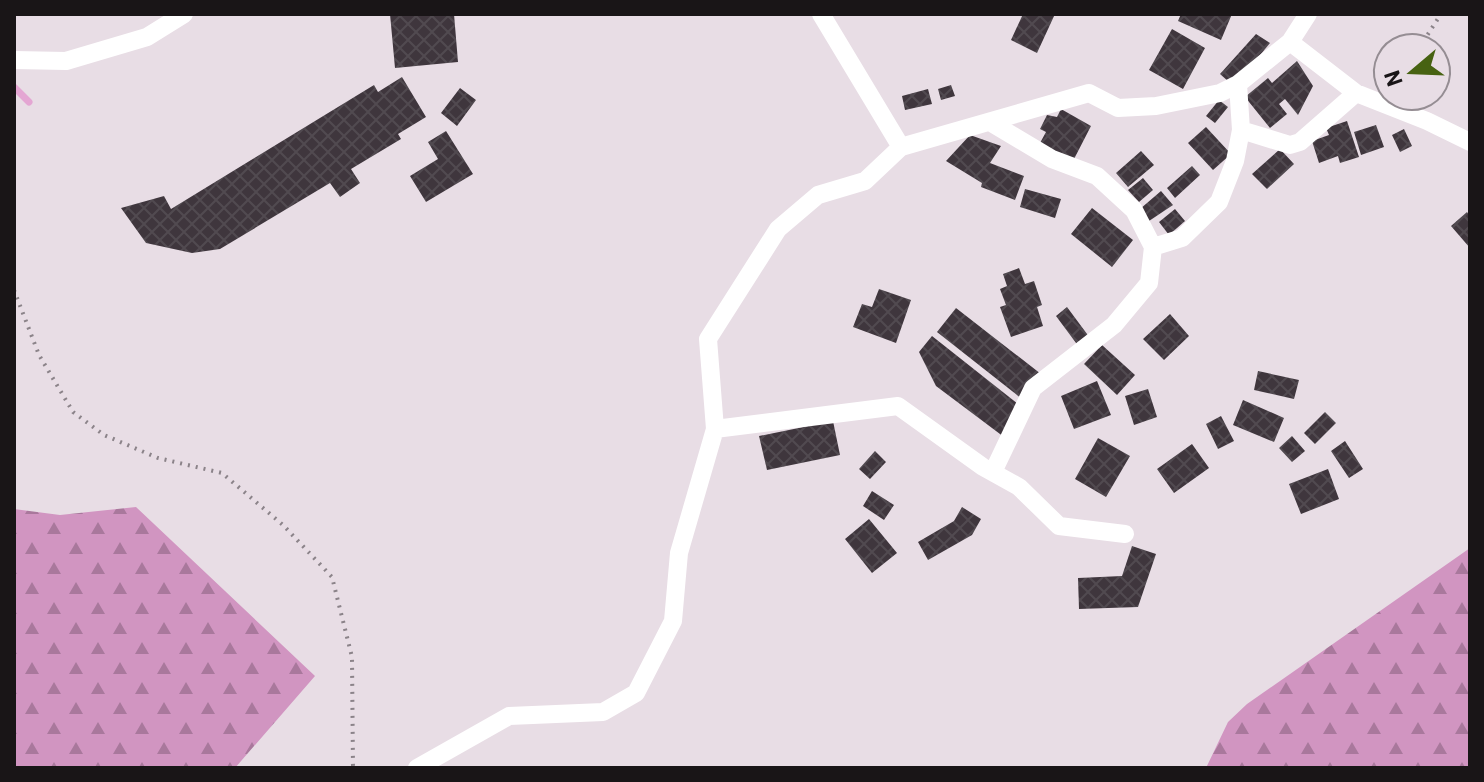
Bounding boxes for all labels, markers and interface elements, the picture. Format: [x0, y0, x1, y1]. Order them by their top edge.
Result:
north arrow [1372, 32, 1452, 112]
text: N [1377, 68, 1407, 90]

